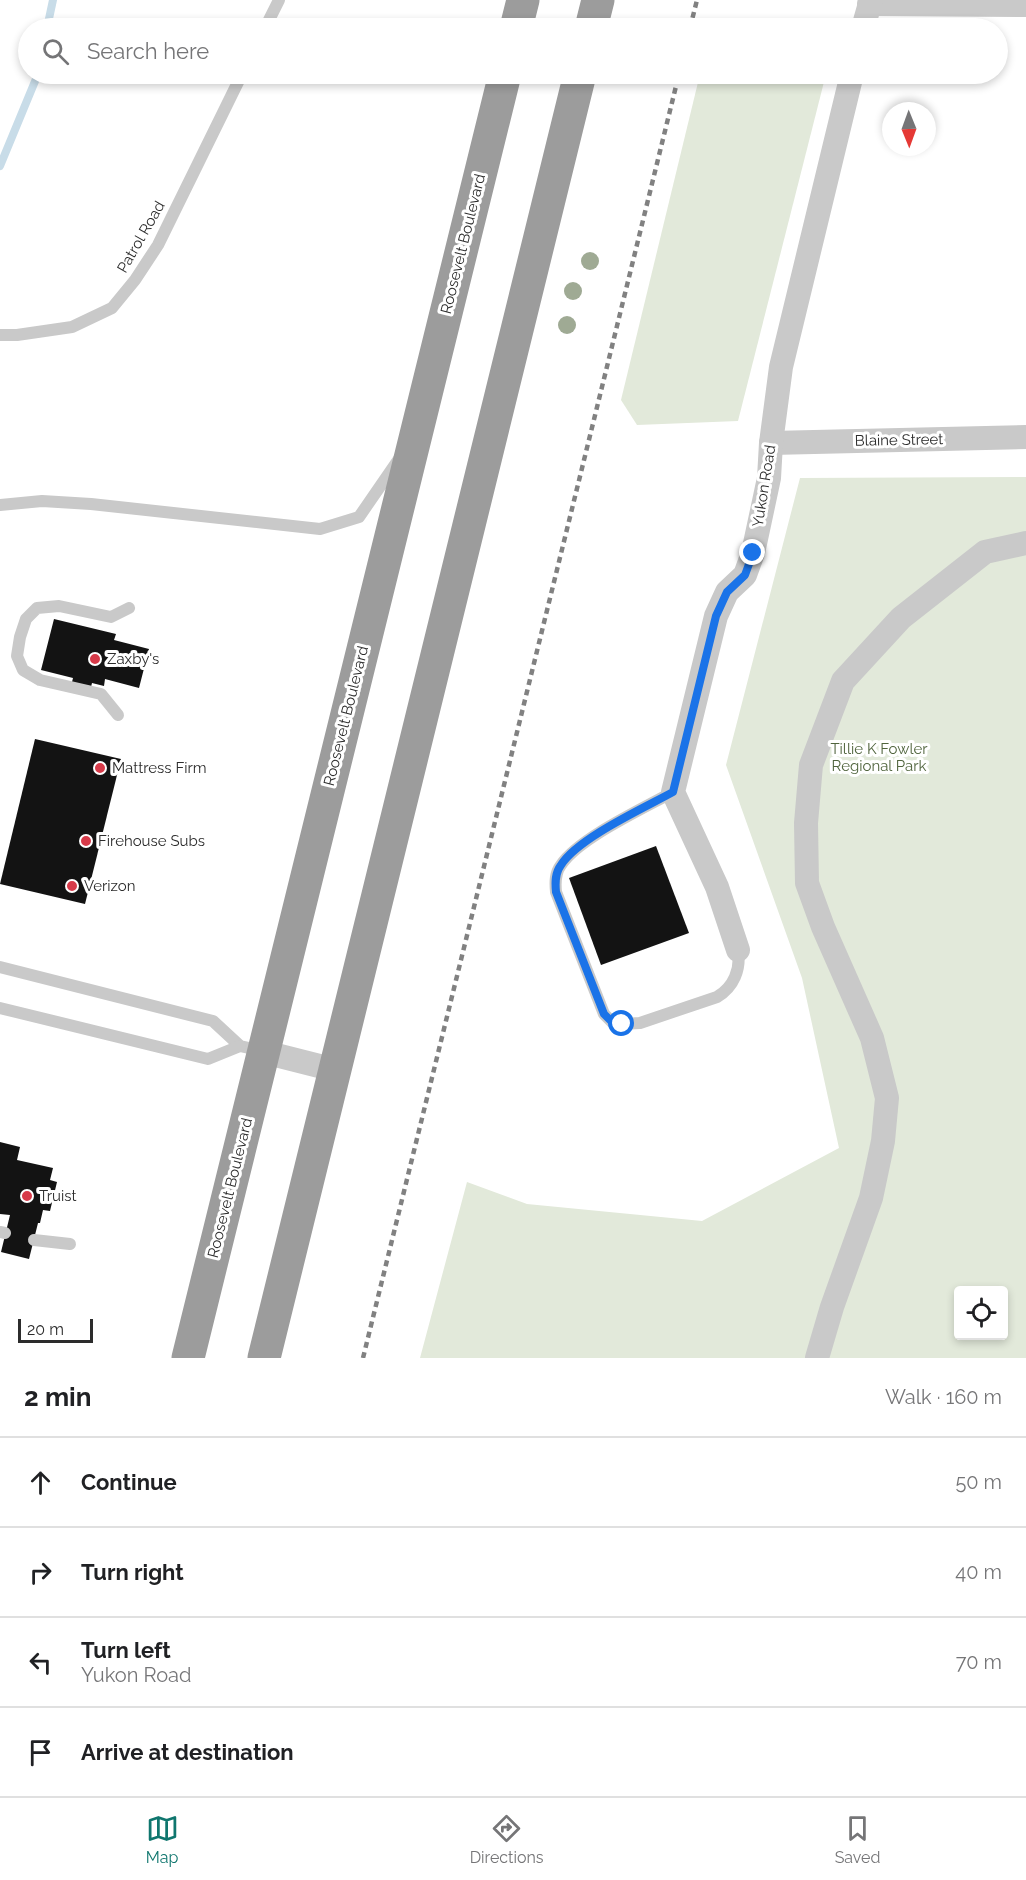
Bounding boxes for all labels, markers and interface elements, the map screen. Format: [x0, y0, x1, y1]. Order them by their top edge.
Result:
search box [18, 18, 1008, 84]
icon: search [39, 35, 72, 68]
text: Search here [87, 38, 209, 64]
north arrow [882, 102, 936, 156]
street label: Roosevelt Boulevard [437, 172, 489, 316]
street label: Patrol Road [113, 198, 169, 276]
street label: Blaine Street [855, 430, 943, 450]
street label: Yukon Road [749, 444, 779, 528]
route end [739, 539, 765, 565]
street label: Roosevelt Boulevard [320, 644, 372, 788]
place label: Zaxby's [107, 650, 159, 668]
marker: Zaxby's [88, 652, 102, 666]
park label: Tillie K Fowler Regional Park [830, 740, 928, 775]
place label: Mattress Firm [112, 759, 207, 777]
marker: Mattress Firm [93, 761, 107, 775]
place label: Firehouse Subs [98, 832, 205, 850]
marker: Firehouse Subs [79, 834, 93, 848]
place label: Verizon [84, 877, 135, 895]
marker: Verizon [65, 879, 79, 893]
route start [608, 1010, 634, 1036]
street label: Roosevelt Boulevard [204, 1116, 256, 1260]
place label: Truist [39, 1187, 77, 1205]
marker: Truist [20, 1189, 34, 1203]
map controls [954, 1286, 1008, 1340]
button: locate [954, 1286, 1008, 1340]
scale bar [18, 1316, 93, 1344]
text: 20 m [27, 1320, 64, 1339]
text: 2 min [24, 1382, 91, 1412]
text: Walk · 160 m [885, 1385, 1002, 1409]
icon: ahead [24, 1466, 57, 1499]
text: Continue [81, 1469, 177, 1495]
text: 50 m [955, 1470, 1002, 1494]
icon: right [24, 1556, 57, 1589]
text: Turn right [81, 1559, 184, 1585]
text: 40 m [955, 1560, 1002, 1584]
text: Turn left [81, 1637, 171, 1663]
icon: left [24, 1646, 57, 1679]
text: 70 m [956, 1650, 1002, 1674]
text: Yukon Road [81, 1663, 191, 1687]
icon: arrive [24, 1736, 57, 1769]
text: Arrive at destination [81, 1739, 294, 1765]
tab: Map [146, 1812, 179, 1867]
tab: Directions [470, 1812, 544, 1867]
tab: Saved [835, 1812, 880, 1867]

